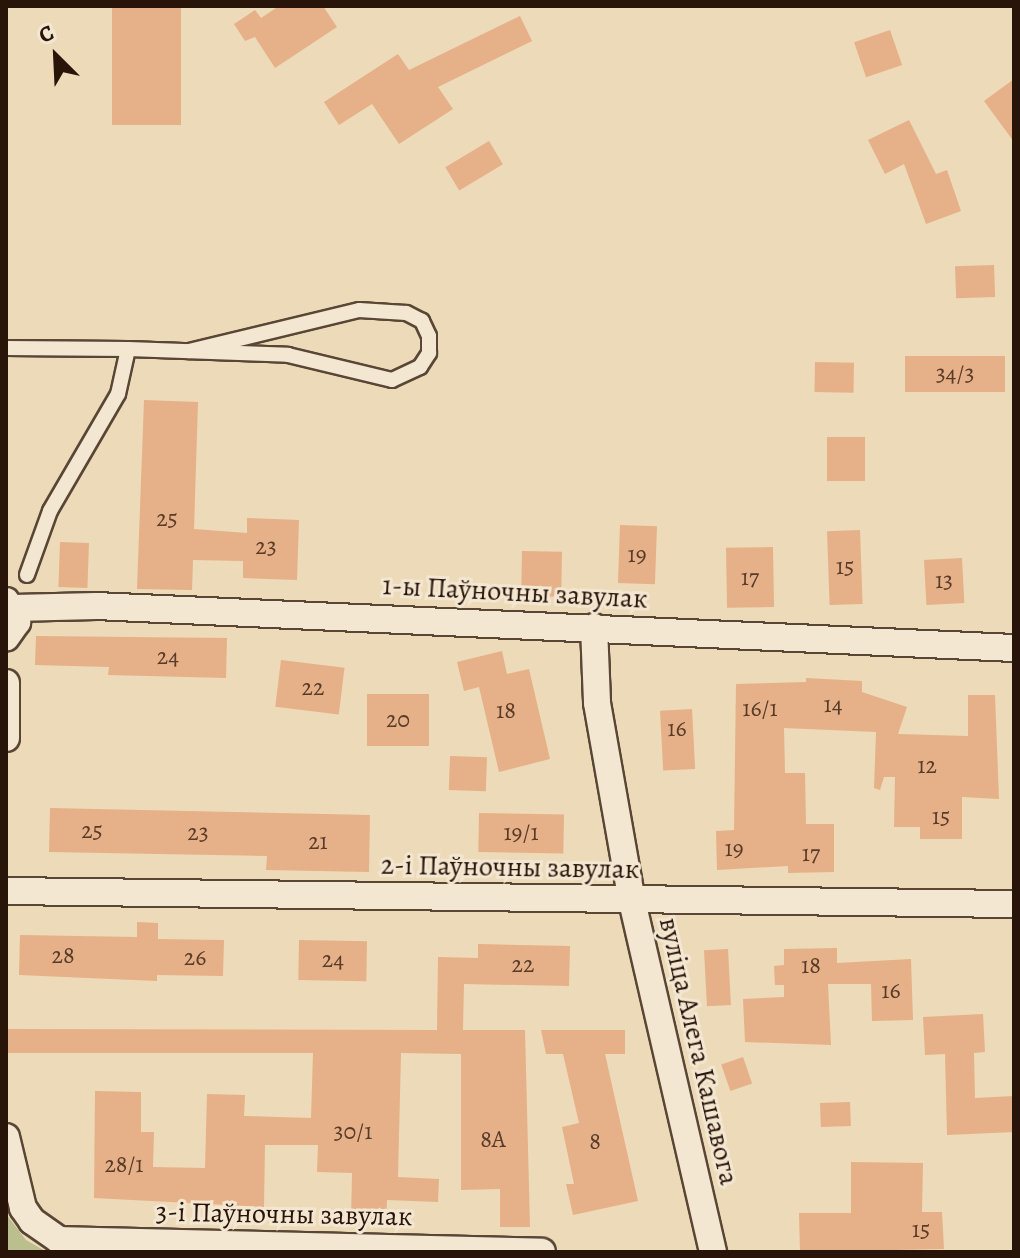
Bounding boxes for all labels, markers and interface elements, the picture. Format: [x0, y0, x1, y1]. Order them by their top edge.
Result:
north arrow [16, 16, 96, 96]
text: С [34, 18, 59, 51]
house number: 34/3 [936, 360, 974, 388]
house number: 25 [156, 505, 178, 533]
house number: 23 [255, 533, 277, 561]
house number: 19 [627, 541, 647, 569]
house number: 15 [836, 553, 854, 581]
house number: 17 [741, 564, 759, 592]
house number: 13 [935, 567, 953, 595]
street label: 1-ы Паўночны завулак [382, 568, 648, 616]
house number: 24 [157, 643, 179, 671]
house number: 22 [302, 674, 324, 702]
house number: 14 [823, 691, 843, 719]
house number: 16/1 [742, 695, 778, 723]
house number: 18 [496, 697, 516, 725]
house number: 20 [386, 706, 410, 734]
house number: 16 [667, 715, 687, 743]
house number: 12 [917, 752, 937, 780]
house number: 15 [932, 803, 950, 831]
house number: 25 [81, 817, 103, 845]
house number: 23 [187, 819, 209, 847]
house number: 19/1 [503, 819, 539, 847]
house number: 21 [308, 828, 328, 856]
house number: 19 [724, 835, 744, 863]
house number: 17 [802, 840, 820, 868]
street label: 2-і Паўночны завулак [381, 848, 639, 886]
street label: вуліца Алега Кашавога [652, 914, 746, 1188]
house number: 28 [51, 942, 75, 970]
house number: 26 [184, 944, 206, 972]
house number: 24 [322, 946, 344, 974]
house number: 22 [512, 951, 534, 979]
house number: 18 [801, 952, 821, 980]
house number: 16 [881, 977, 901, 1005]
house number: 30/1 [334, 1118, 372, 1146]
house number: 8А [480, 1126, 506, 1154]
house number: 8 [589, 1128, 601, 1156]
house number: 28/1 [104, 1151, 144, 1179]
street label: 3-і Паўночны завулак [155, 1195, 413, 1233]
house number: 15 [912, 1216, 930, 1244]

